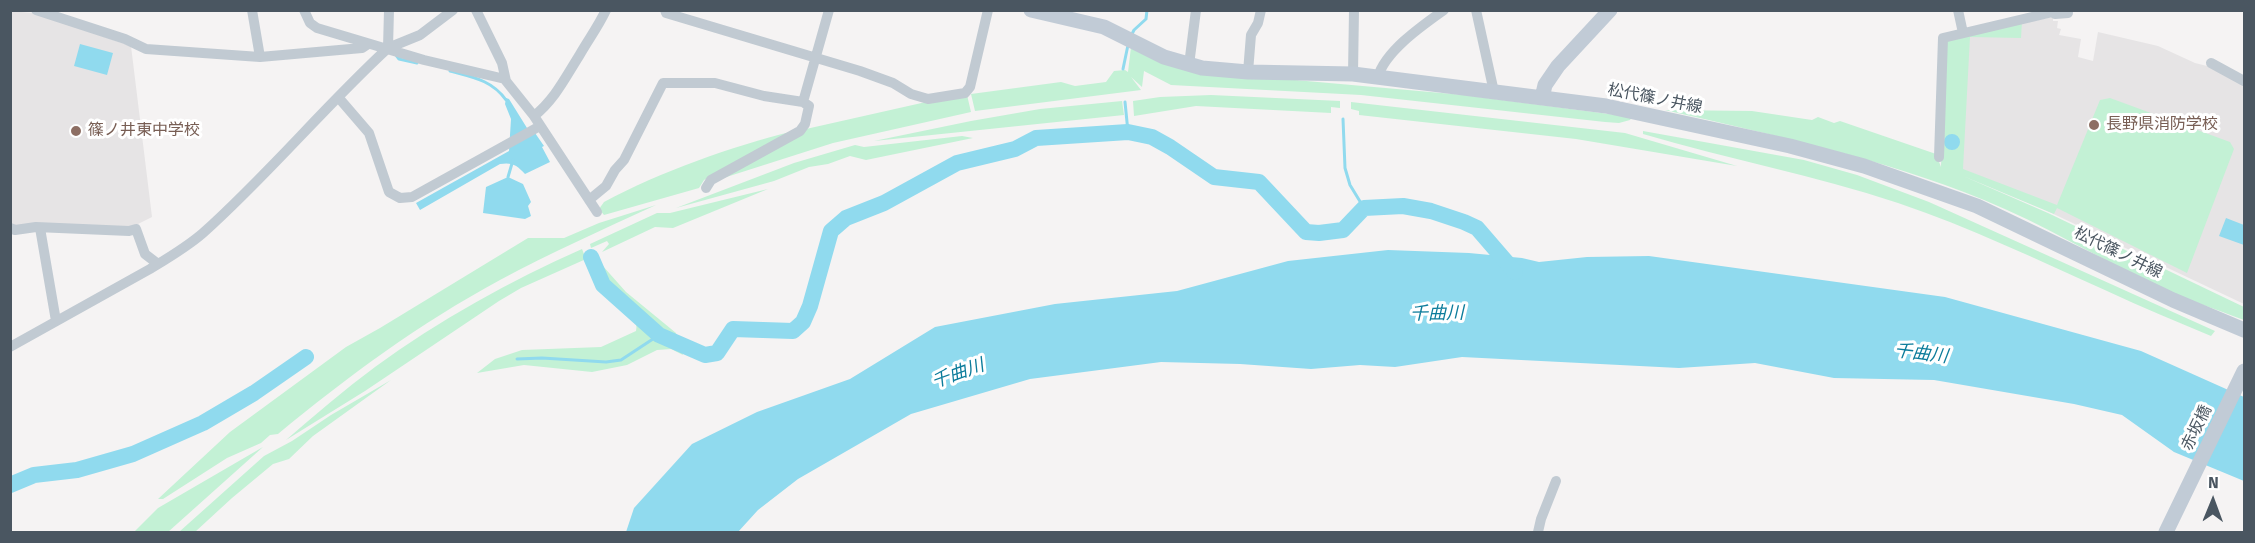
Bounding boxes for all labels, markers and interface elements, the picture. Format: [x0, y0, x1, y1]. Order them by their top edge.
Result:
street label: 松代篠ノ井線 [1606, 80, 1704, 118]
place label: 長野県消防学校 [2106, 115, 2218, 135]
marker: 長野県消防学校 [2087, 118, 2101, 132]
place label: 篠ノ井東中学校 [88, 121, 200, 141]
marker: 篠ノ井東中学校 [69, 124, 83, 138]
street label: 松代篠ノ井線 [2071, 223, 2165, 283]
water label: 千曲川 [1410, 303, 1464, 325]
water label: 千曲川 [1893, 340, 1949, 368]
water label: 千曲川 [929, 355, 987, 393]
street label: 赤坂橋 [2178, 402, 2216, 454]
north arrow [2183, 471, 2243, 531]
text: N [2208, 473, 2219, 492]

